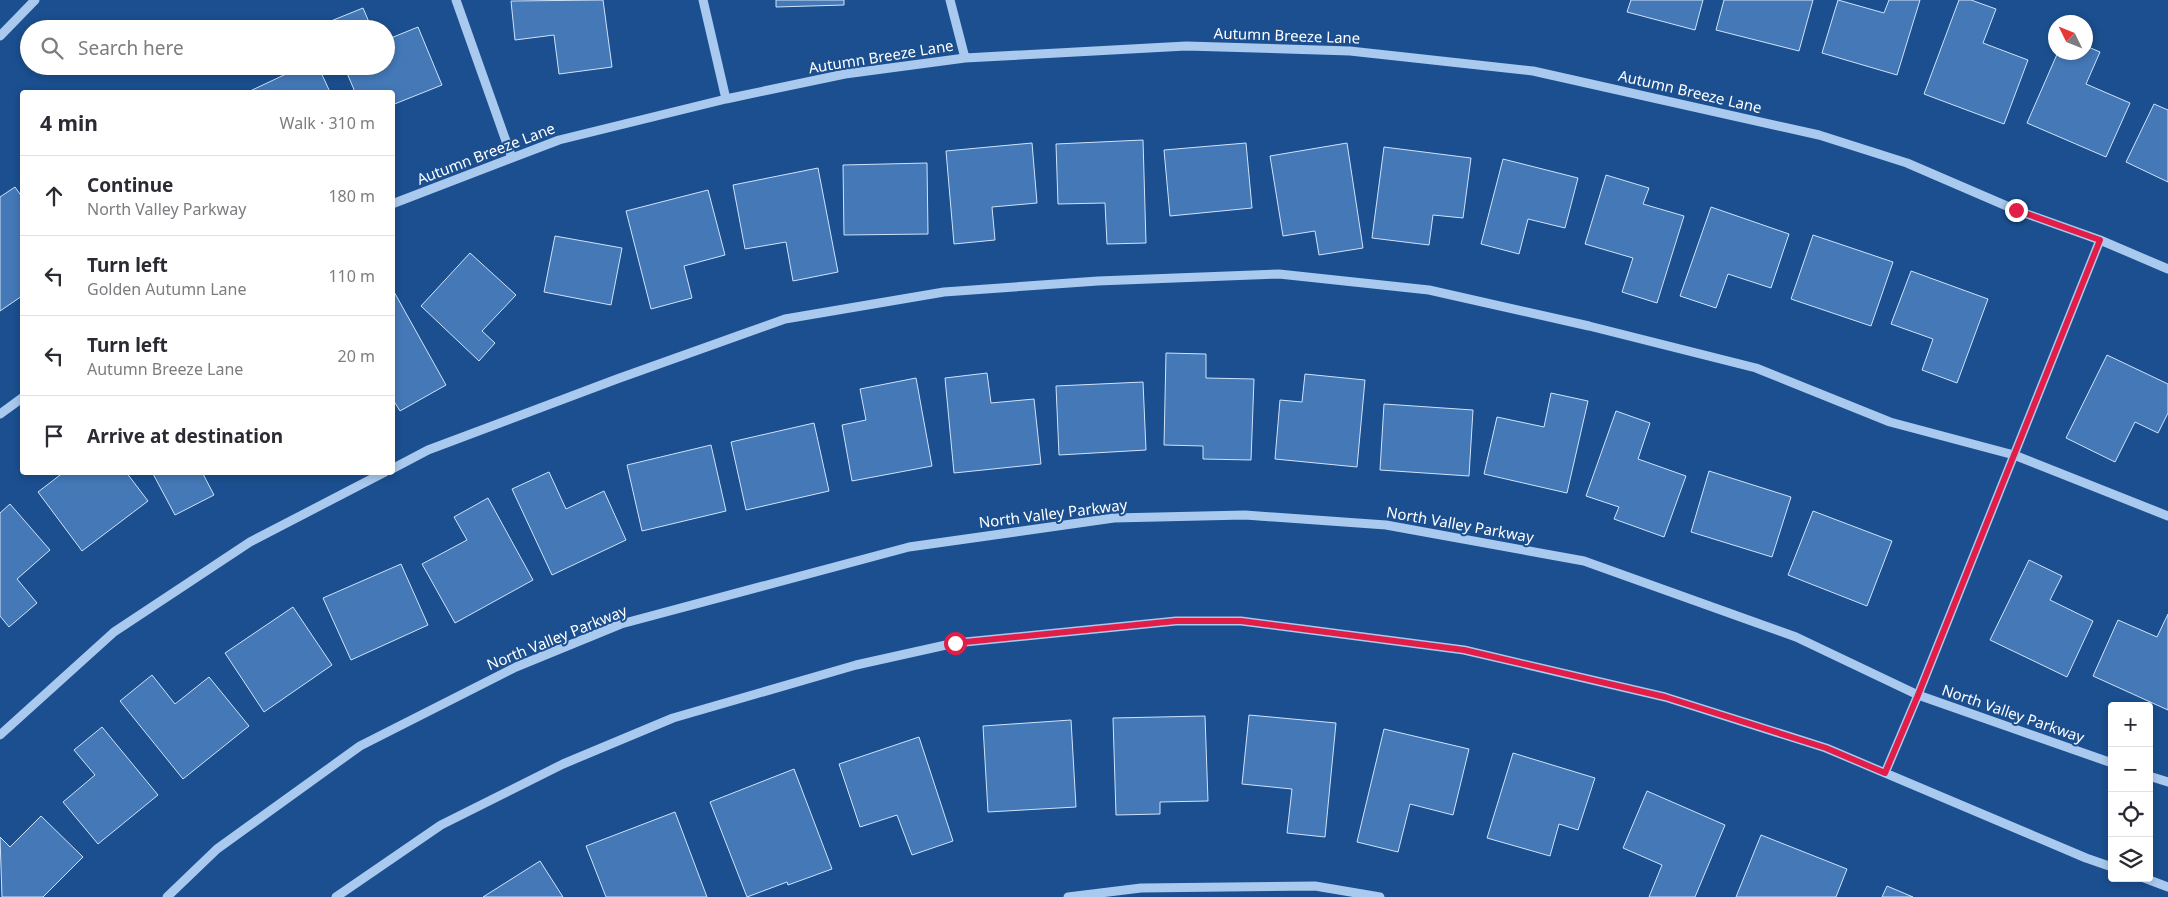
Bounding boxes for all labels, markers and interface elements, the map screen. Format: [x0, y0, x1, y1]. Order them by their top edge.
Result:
north arrow [2048, 15, 2093, 60]
search box [20, 20, 395, 75]
street label: Autumn Breeze Lane [1213, 22, 1361, 48]
icon: search [38, 34, 66, 62]
text: Search here [78, 35, 184, 61]
street label: Autumn Breeze Lane [807, 35, 955, 77]
street label: Autumn Breeze Lane [1617, 65, 1764, 117]
text: 4 min [40, 109, 98, 137]
text: Walk · 310 m [280, 112, 375, 134]
street label: Autumn Breeze Lane [414, 117, 558, 189]
text: Continue [87, 172, 173, 198]
icon: ahead [40, 182, 68, 210]
text: 180 m [328, 185, 375, 207]
text: North Valley Parkway [87, 198, 246, 220]
route end [2005, 199, 2028, 222]
text: Turn left [87, 252, 168, 278]
icon: left [40, 262, 68, 290]
text: 110 m [328, 265, 375, 287]
text: Golden Autumn Lane [87, 278, 246, 300]
text: Turn left [87, 332, 168, 358]
icon: left [40, 342, 68, 370]
text: 20 m [338, 345, 375, 367]
text: Autumn Breeze Lane [87, 358, 243, 380]
icon: arrive [40, 422, 68, 450]
text: Arrive at destination [87, 423, 283, 449]
street label: North Valley Parkway [978, 494, 1129, 532]
street label: North Valley Parkway [1385, 501, 1536, 547]
street label: North Valley Parkway [484, 600, 630, 674]
route start [944, 632, 967, 655]
street label: North Valley Parkway [1939, 679, 2088, 747]
map controls [2108, 702, 2153, 882]
button: + [2108, 702, 2153, 747]
button: − [2108, 747, 2153, 792]
button: locate [2108, 792, 2153, 837]
button: layers [2108, 837, 2153, 882]

